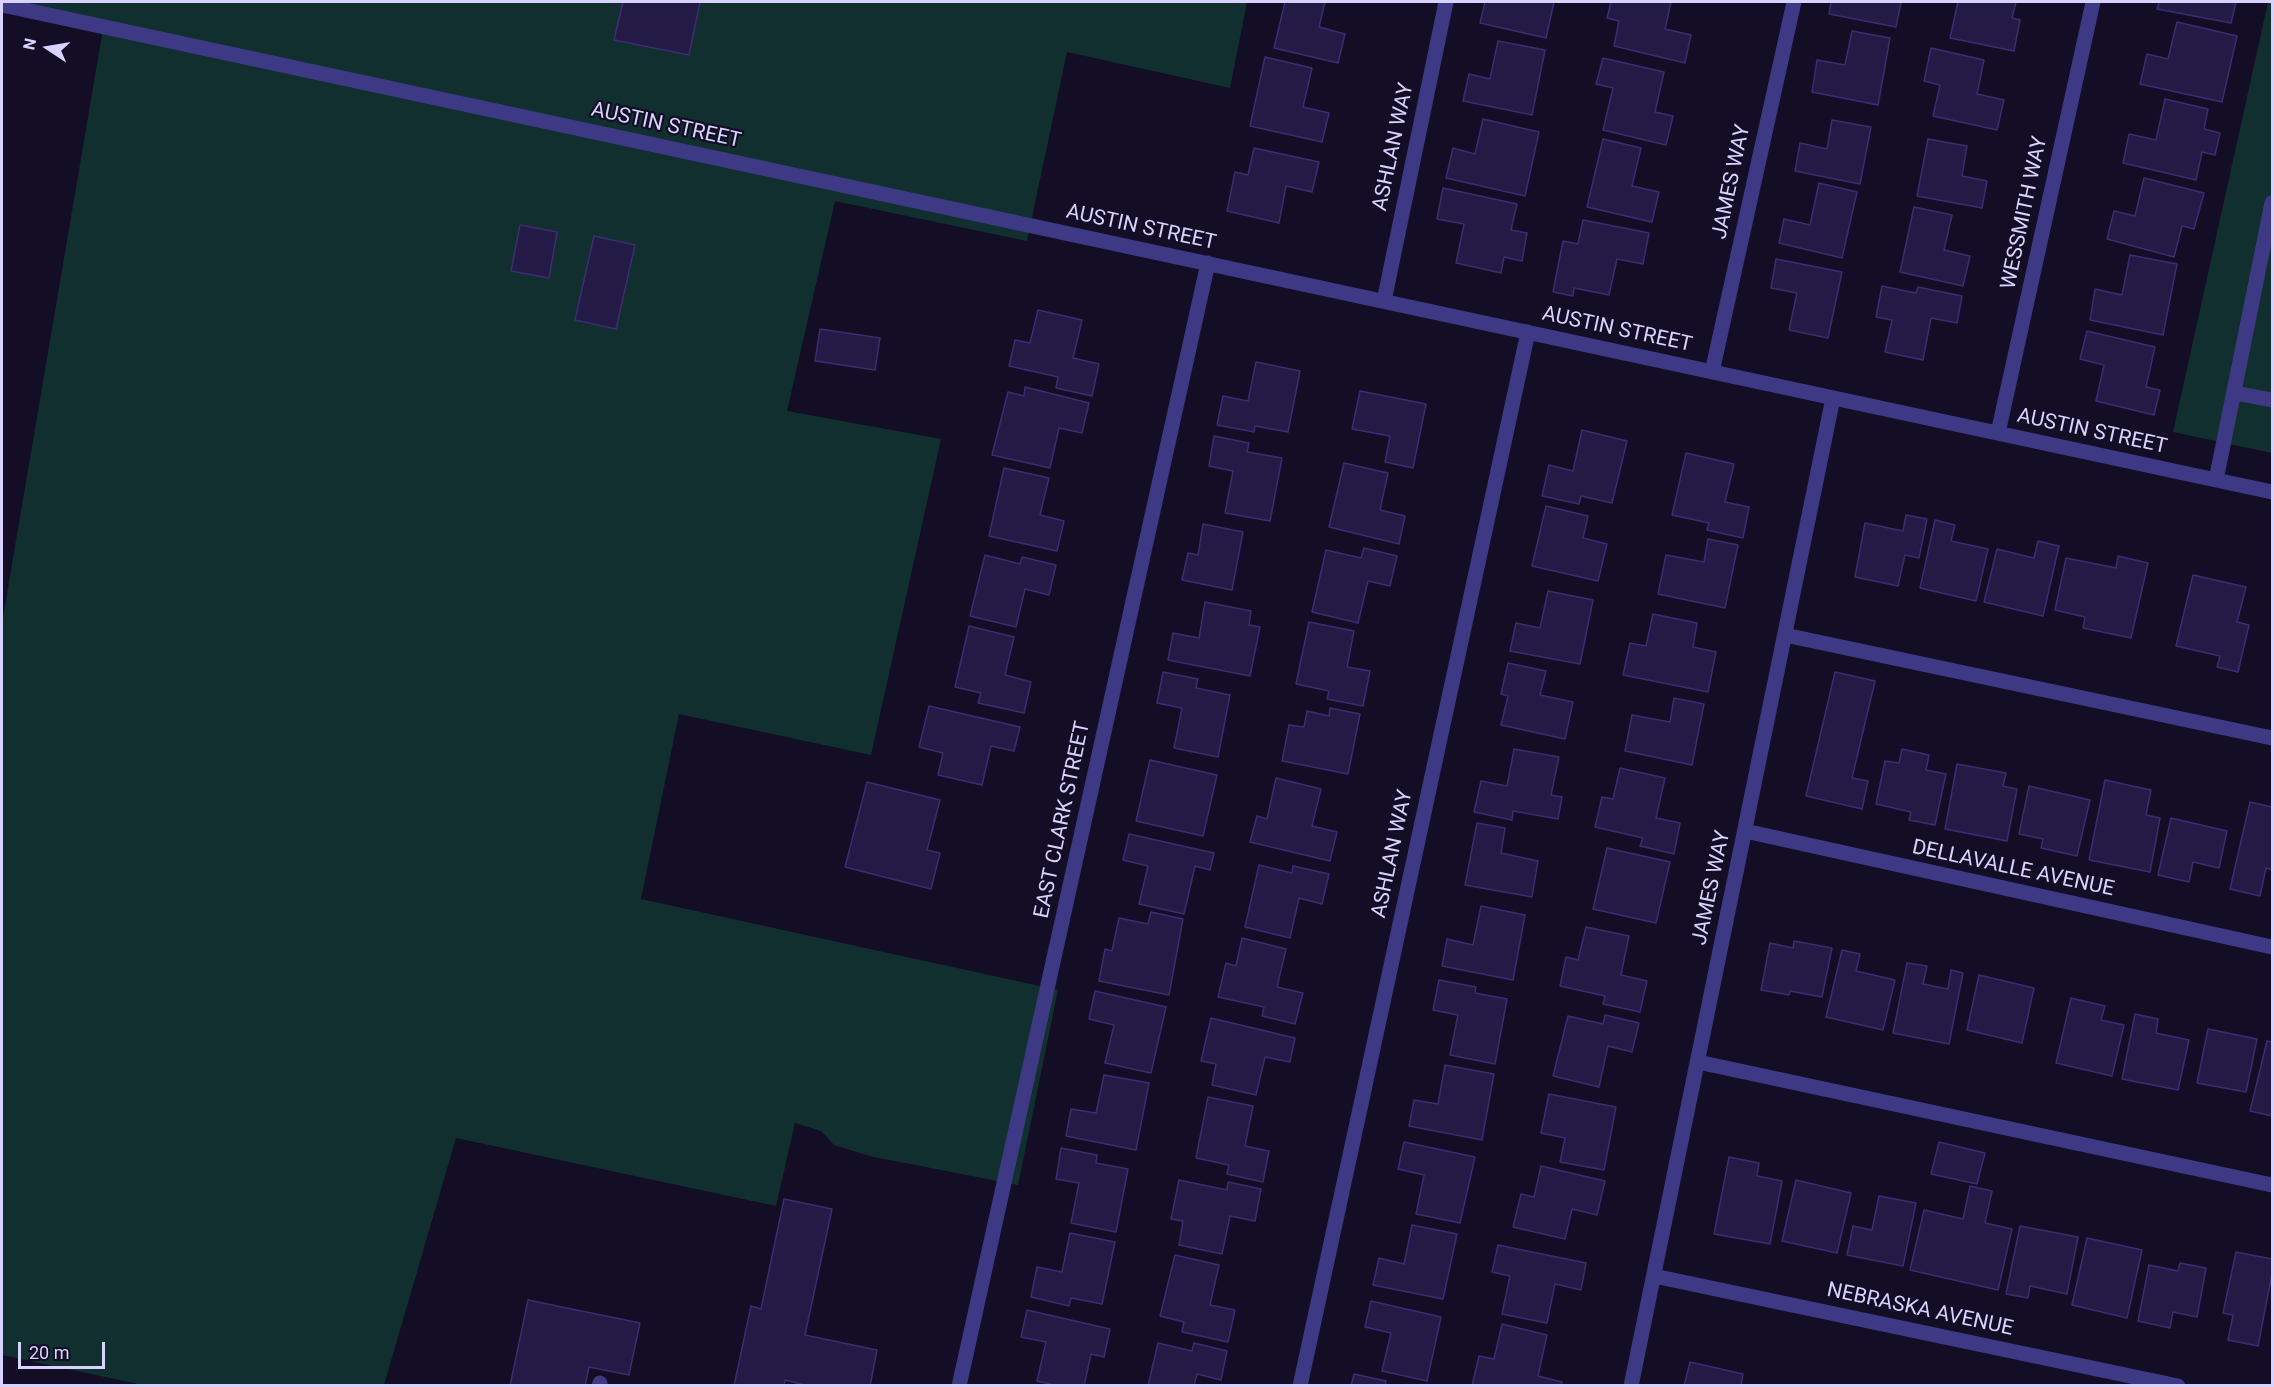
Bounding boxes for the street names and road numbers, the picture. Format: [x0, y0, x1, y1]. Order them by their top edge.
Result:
street label: ASHLAN WAY [1368, 81, 1420, 213]
street label: AUSTIN STREET [589, 98, 743, 154]
street label: JAMES WAY [1708, 122, 1756, 242]
street label: WESSMITH WAY [1997, 134, 2053, 292]
street label: AUSTIN STREET [1064, 200, 1218, 256]
street label: AUSTIN STREET [1540, 302, 1694, 358]
street label: AUSTIN STREET [2015, 404, 2169, 460]
street label: EAST CLARK STREET [1030, 719, 1096, 921]
street label: ASHLAN WAY [1367, 788, 1419, 920]
street label: JAMES WAY [1688, 828, 1736, 948]
street label: DELLAVALLE AVENUE [1910, 835, 2116, 903]
street label: NEBRASKA AVENUE [1825, 1278, 2015, 1342]

